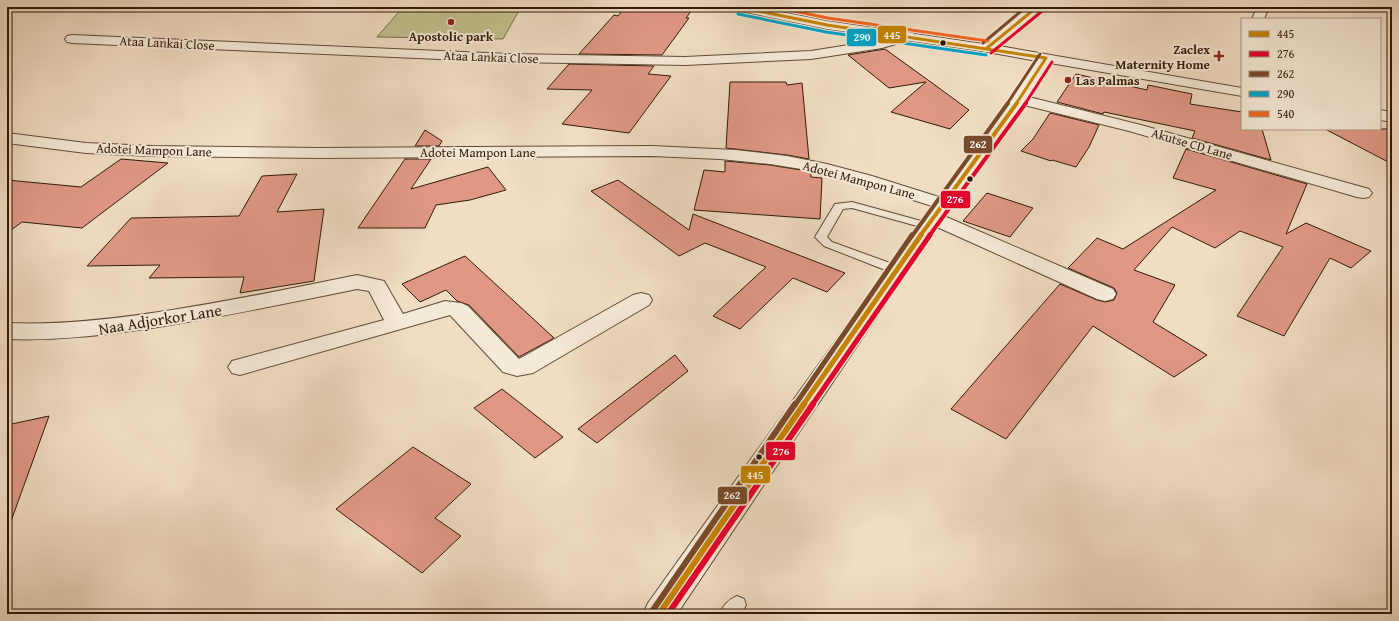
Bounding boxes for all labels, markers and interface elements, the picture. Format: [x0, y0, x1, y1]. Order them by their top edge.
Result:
marker: Apostolic park [446, 17, 456, 27]
legend [1241, 18, 1381, 130]
line badge: 445 [877, 25, 907, 44]
text: 445 [1277, 25, 1295, 42]
place label: Apostolic park [409, 27, 494, 46]
text: 445 [883, 27, 901, 43]
line badge: 290 [846, 28, 877, 47]
text: 290 [853, 29, 871, 45]
street label: Ataa Lankai Close [119, 31, 215, 55]
unlabelled marker [938, 38, 948, 48]
place label: Zaclex Maternity Home [1115, 40, 1210, 74]
text: 276 [1277, 45, 1295, 62]
street label: Ataa Lankai Close [443, 46, 539, 68]
marker: Zaclex Maternity Home [1213, 50, 1225, 62]
text: 262 [1277, 65, 1295, 82]
place label: Las Palmas [1076, 71, 1140, 90]
marker: Las Palmas [1063, 75, 1073, 85]
text: 290 [1277, 85, 1295, 102]
text: 540 [1277, 105, 1295, 122]
street label: Akutse CD Lane [1149, 123, 1235, 165]
line badge: 262 [963, 135, 993, 154]
text: 262 [969, 136, 987, 152]
street label: Adotei Mampon Lane [96, 138, 212, 162]
street label: Adotei Mampon Lane [420, 143, 536, 162]
street label: Adotei Mampon Lane [801, 156, 917, 204]
unlabelled marker [965, 174, 975, 184]
line badge: 276 [940, 190, 971, 209]
text: 276 [946, 191, 964, 207]
street label: Naa Adjorkor Lane [97, 297, 223, 341]
line badge: 276 [765, 441, 796, 461]
text: 276 [772, 443, 790, 459]
unlabelled marker [754, 452, 764, 462]
line badge: 445 [740, 465, 771, 484]
text: 445 [746, 467, 764, 483]
line badge: 262 [717, 486, 748, 505]
text: 262 [723, 487, 741, 503]

